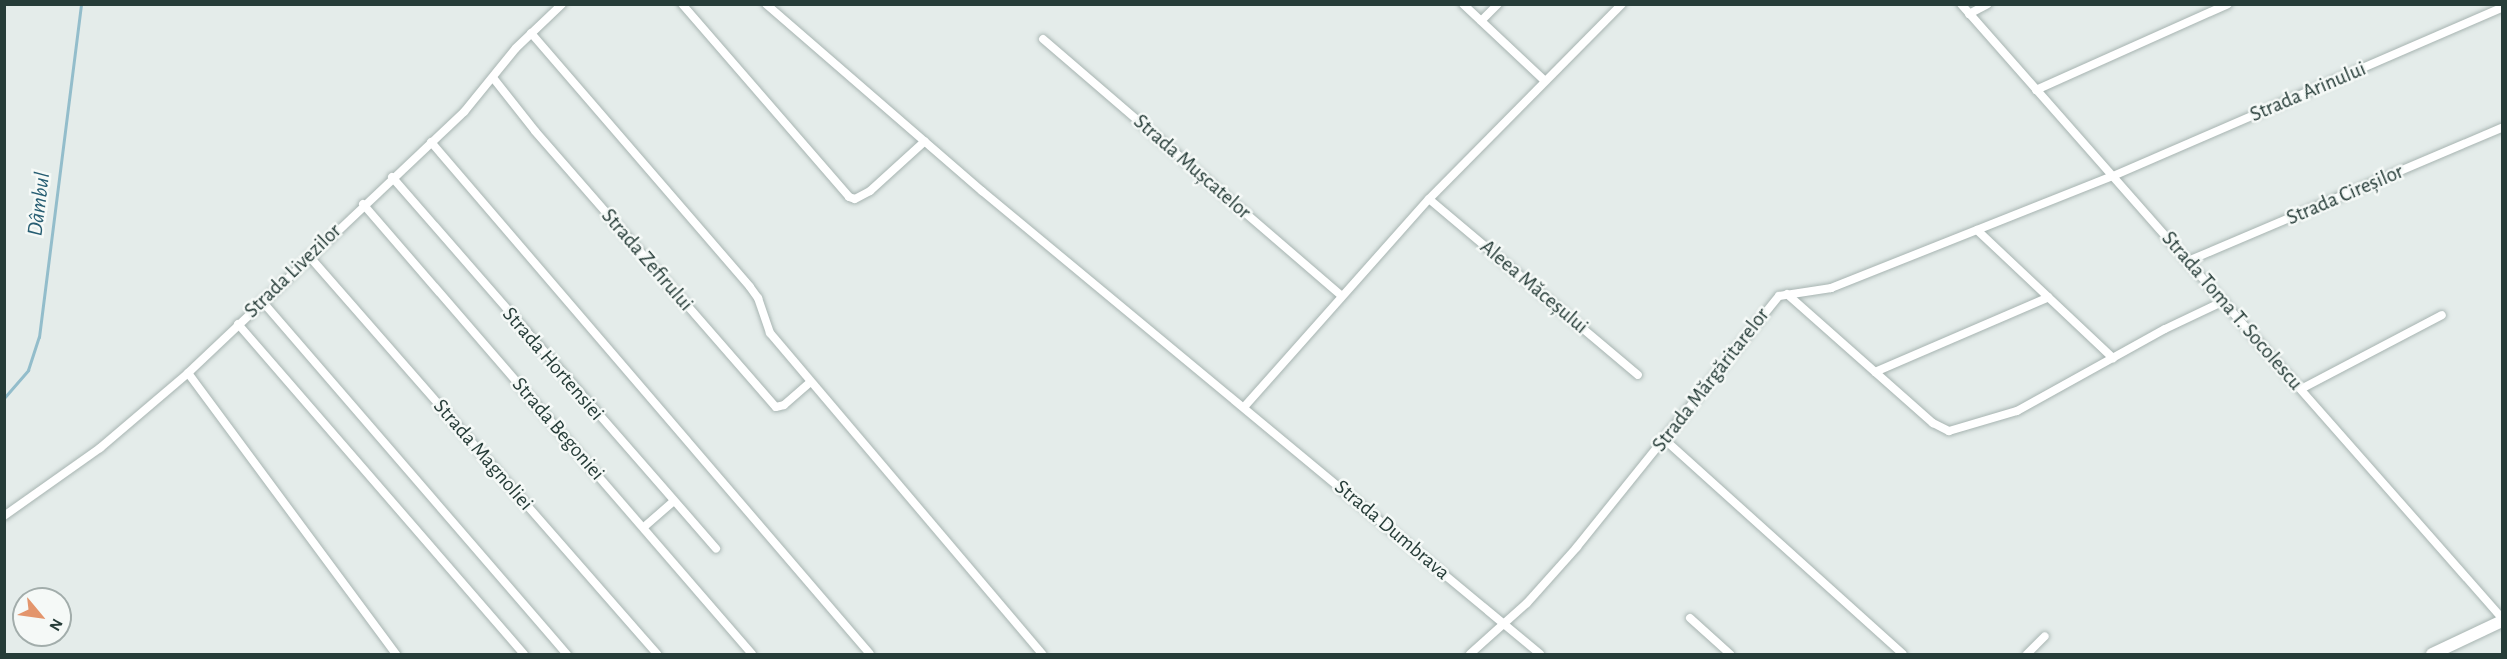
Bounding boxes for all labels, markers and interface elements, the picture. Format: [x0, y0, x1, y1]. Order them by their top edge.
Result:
street label: Strada Arinului [2246, 56, 2370, 128]
street label: Strada Mușcatelor [1128, 109, 1256, 225]
street label: Strada Cireșilor [2283, 159, 2407, 231]
water label: Dâmbul [22, 170, 56, 238]
street label: Strada Zefirului [596, 204, 698, 316]
street label: Strada Livezilor [239, 219, 347, 323]
street label: Strada Toma T. Socolescu [2156, 226, 2308, 396]
street label: Aleea Măceșului [1475, 235, 1593, 339]
street label: Strada Hortensiei [497, 302, 609, 426]
street label: Strada Mărgăritarelor [1647, 303, 1775, 457]
street label: Strada Begoniei [506, 372, 610, 486]
street label: Strada Magnoliei [428, 394, 538, 516]
street label: Strada Dumbrava [1329, 475, 1455, 585]
north arrow [12, 587, 72, 647]
text: N [46, 616, 66, 634]

